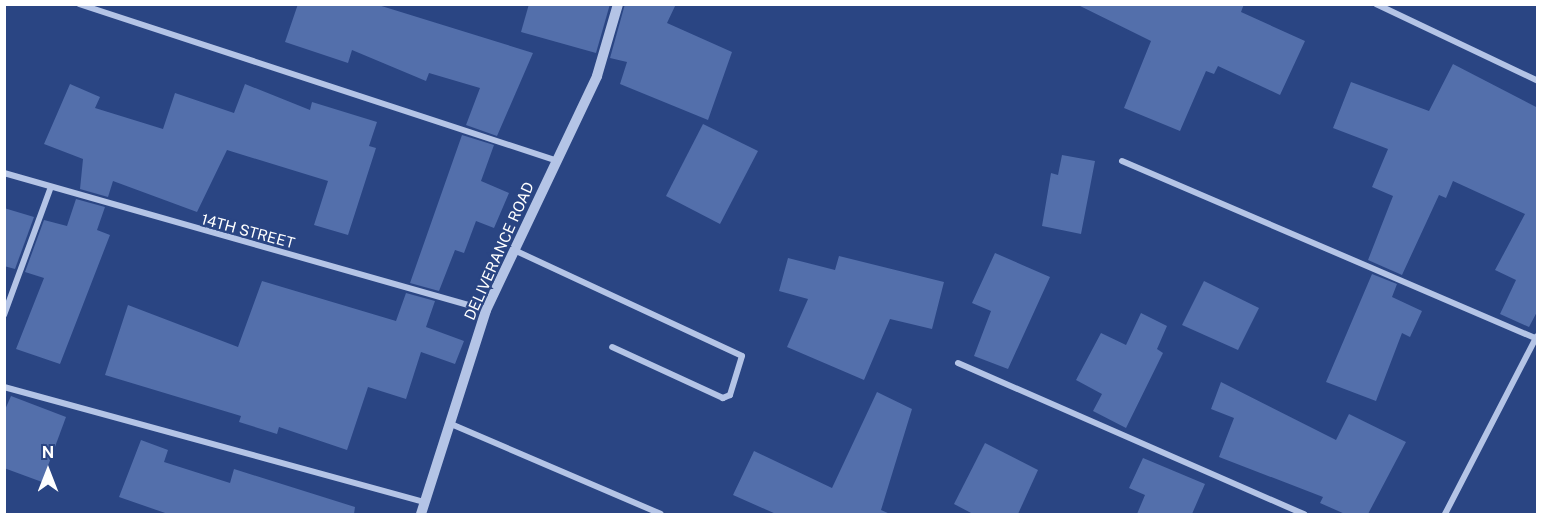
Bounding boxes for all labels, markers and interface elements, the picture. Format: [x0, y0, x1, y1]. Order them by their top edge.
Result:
street label: DELIVERANCE ROAD [460, 179, 538, 323]
street label: 14TH STREET [199, 210, 297, 252]
north arrow [18, 441, 78, 501]
text: N [42, 443, 54, 462]

